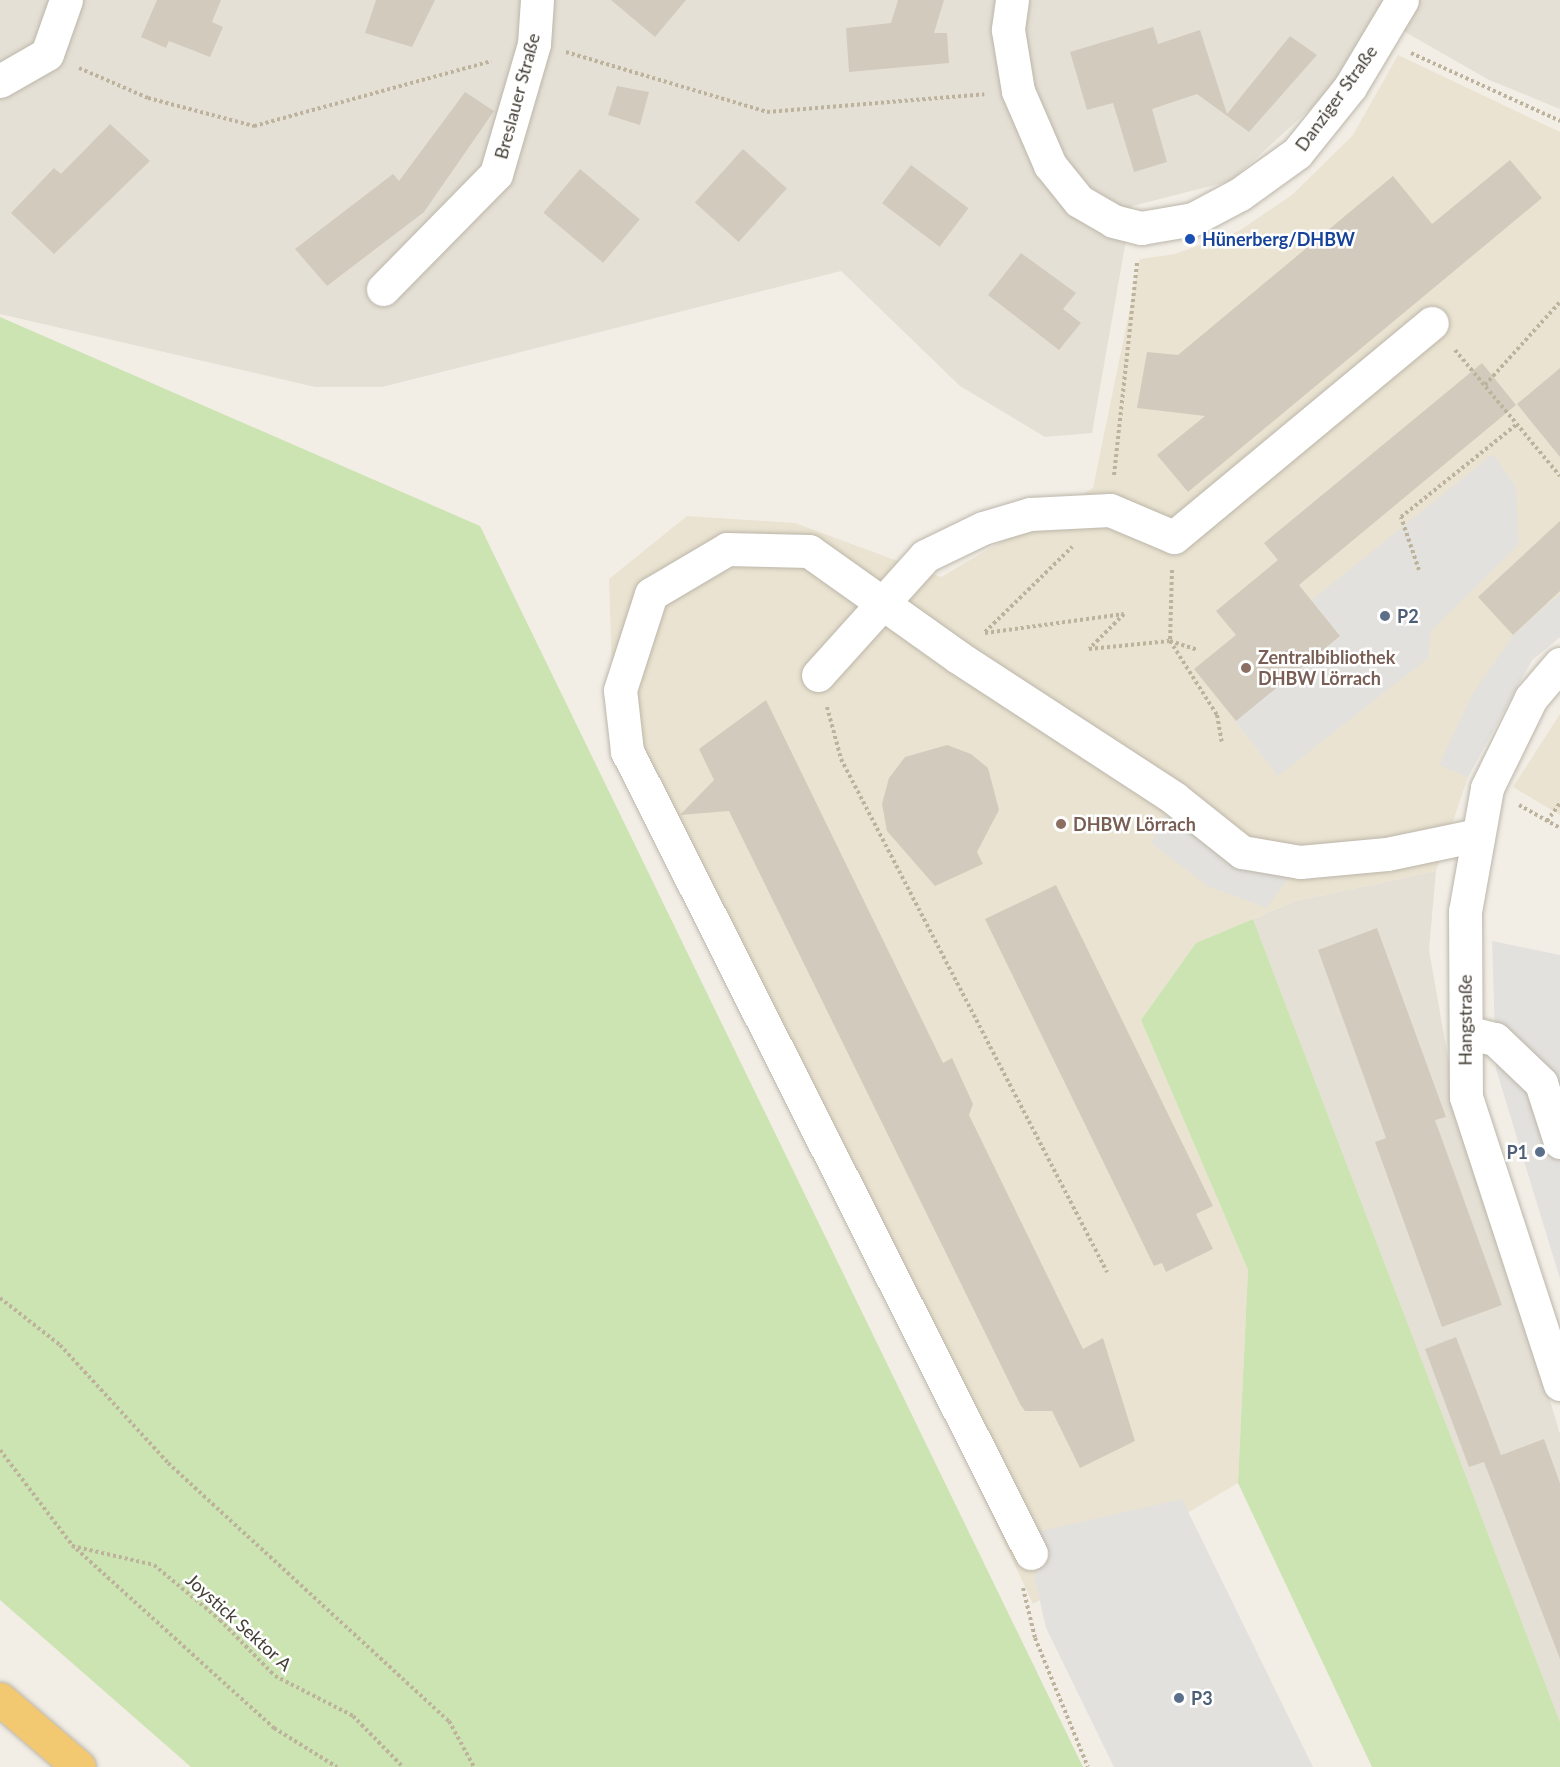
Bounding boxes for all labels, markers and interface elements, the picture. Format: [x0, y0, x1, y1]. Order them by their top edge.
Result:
street label: Breslauer Straße [490, 30, 544, 162]
street label: Danziger Straße [1290, 41, 1382, 155]
place label: Hünerberg/DHBW [1202, 228, 1355, 250]
marker: Hünerberg/DHBW [1183, 232, 1197, 246]
place label: P2 [1397, 605, 1419, 627]
marker: P2 [1378, 609, 1392, 623]
place label: Zentralbibliothek DHBW Lörrach [1258, 647, 1395, 690]
marker: Zentralbibliothek DHBW Lörrach [1239, 661, 1253, 675]
place label: DHBW Lörrach [1073, 813, 1196, 835]
marker: DHBW Lörrach [1054, 817, 1068, 831]
street label: Hangstraße [1454, 974, 1476, 1066]
place label: P1 [1506, 1141, 1528, 1163]
marker: P1 [1533, 1145, 1547, 1159]
street label: Joystick Sektor A [181, 1569, 297, 1675]
place label: P3 [1191, 1687, 1213, 1709]
marker: P3 [1172, 1691, 1186, 1705]

